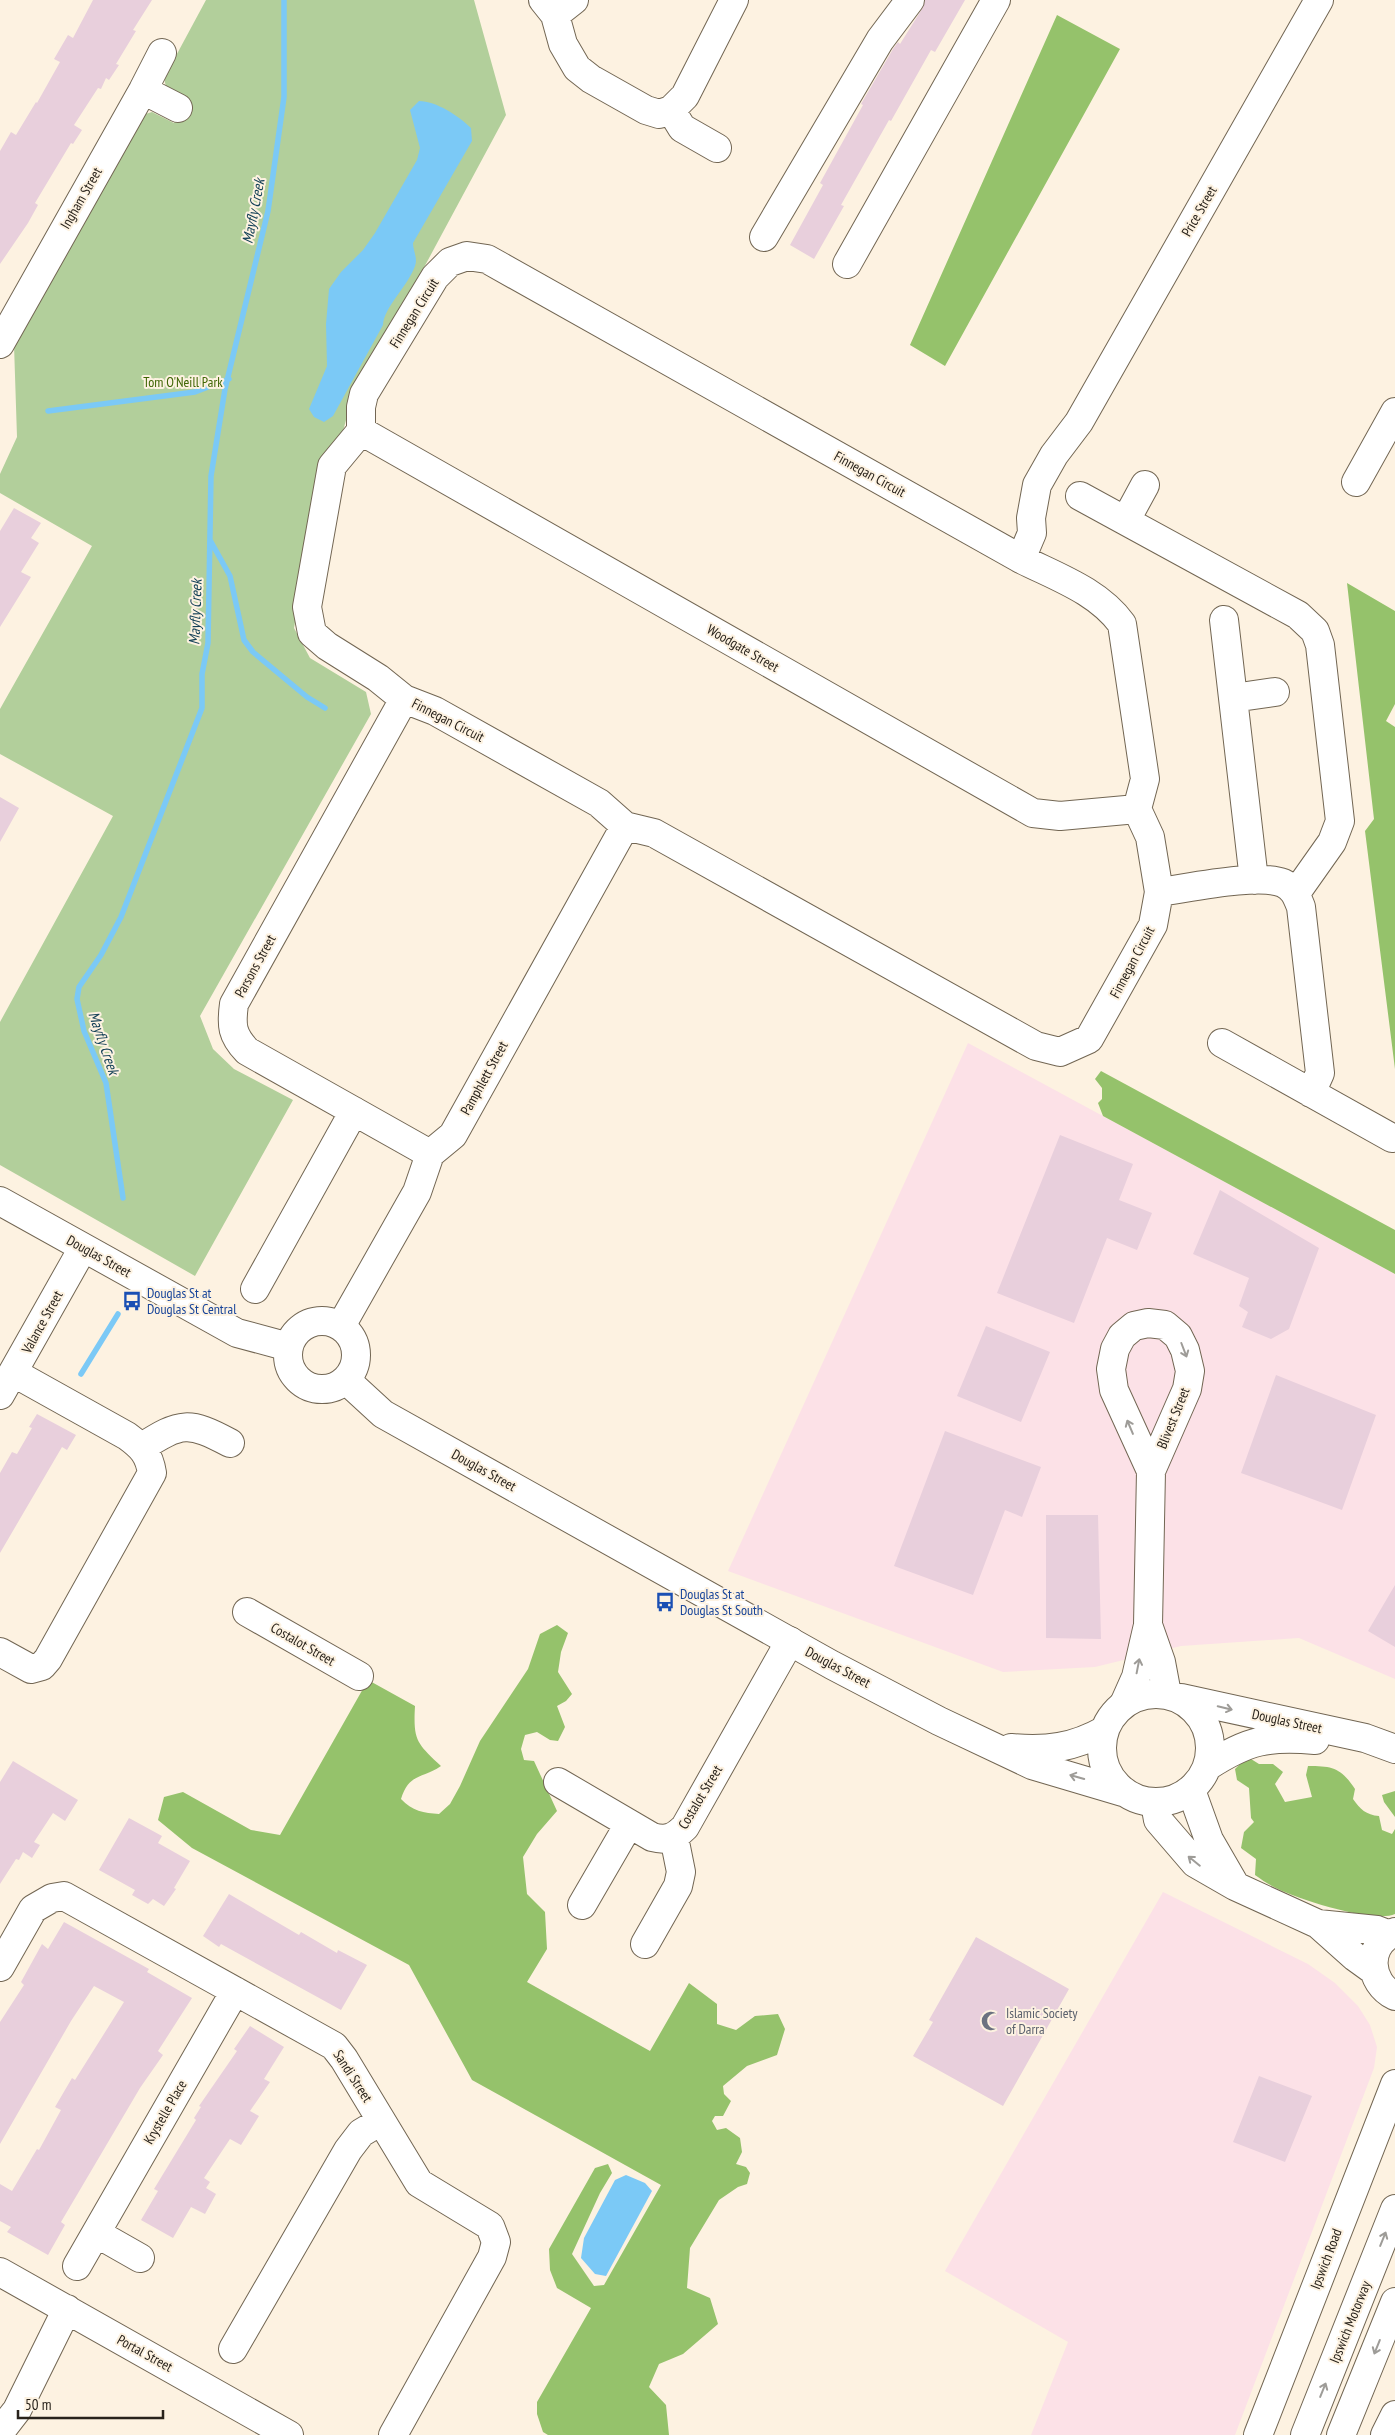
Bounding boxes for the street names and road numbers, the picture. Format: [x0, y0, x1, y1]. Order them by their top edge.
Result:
street label: Ingham Street [56, 164, 106, 232]
street label: Price Street [1177, 182, 1221, 239]
street label: Finnegan Circuit [385, 275, 443, 351]
street label: Finnegan Circuit [831, 447, 909, 501]
street label: Woodgate Street [704, 620, 782, 676]
street label: Finnegan Circuit [409, 694, 487, 746]
street label: Finnegan Circuit [1106, 923, 1159, 1001]
street label: Parsons Street [230, 931, 280, 1001]
street label: Pamphlett Street [456, 1038, 512, 1118]
street label: Douglas Street [64, 1231, 135, 1281]
street label: Valance Street [17, 1287, 67, 1357]
street label: Blivest Street [1153, 1385, 1194, 1451]
street label: Douglas Street [449, 1445, 520, 1495]
street label: Costalot Street [268, 1618, 339, 1670]
street label: Douglas Street [802, 1642, 874, 1692]
street label: Douglas Street [1250, 1705, 1324, 1737]
street label: Costalot Street [674, 1762, 726, 1832]
street label: Sandi Street [329, 2046, 377, 2106]
street label: Krystelle Place [139, 2077, 191, 2147]
street label: Ipswich Road [1306, 2226, 1346, 2292]
street label: Ipswich Motorway [1325, 2278, 1375, 2366]
street label: Portal Street [114, 2330, 176, 2376]

